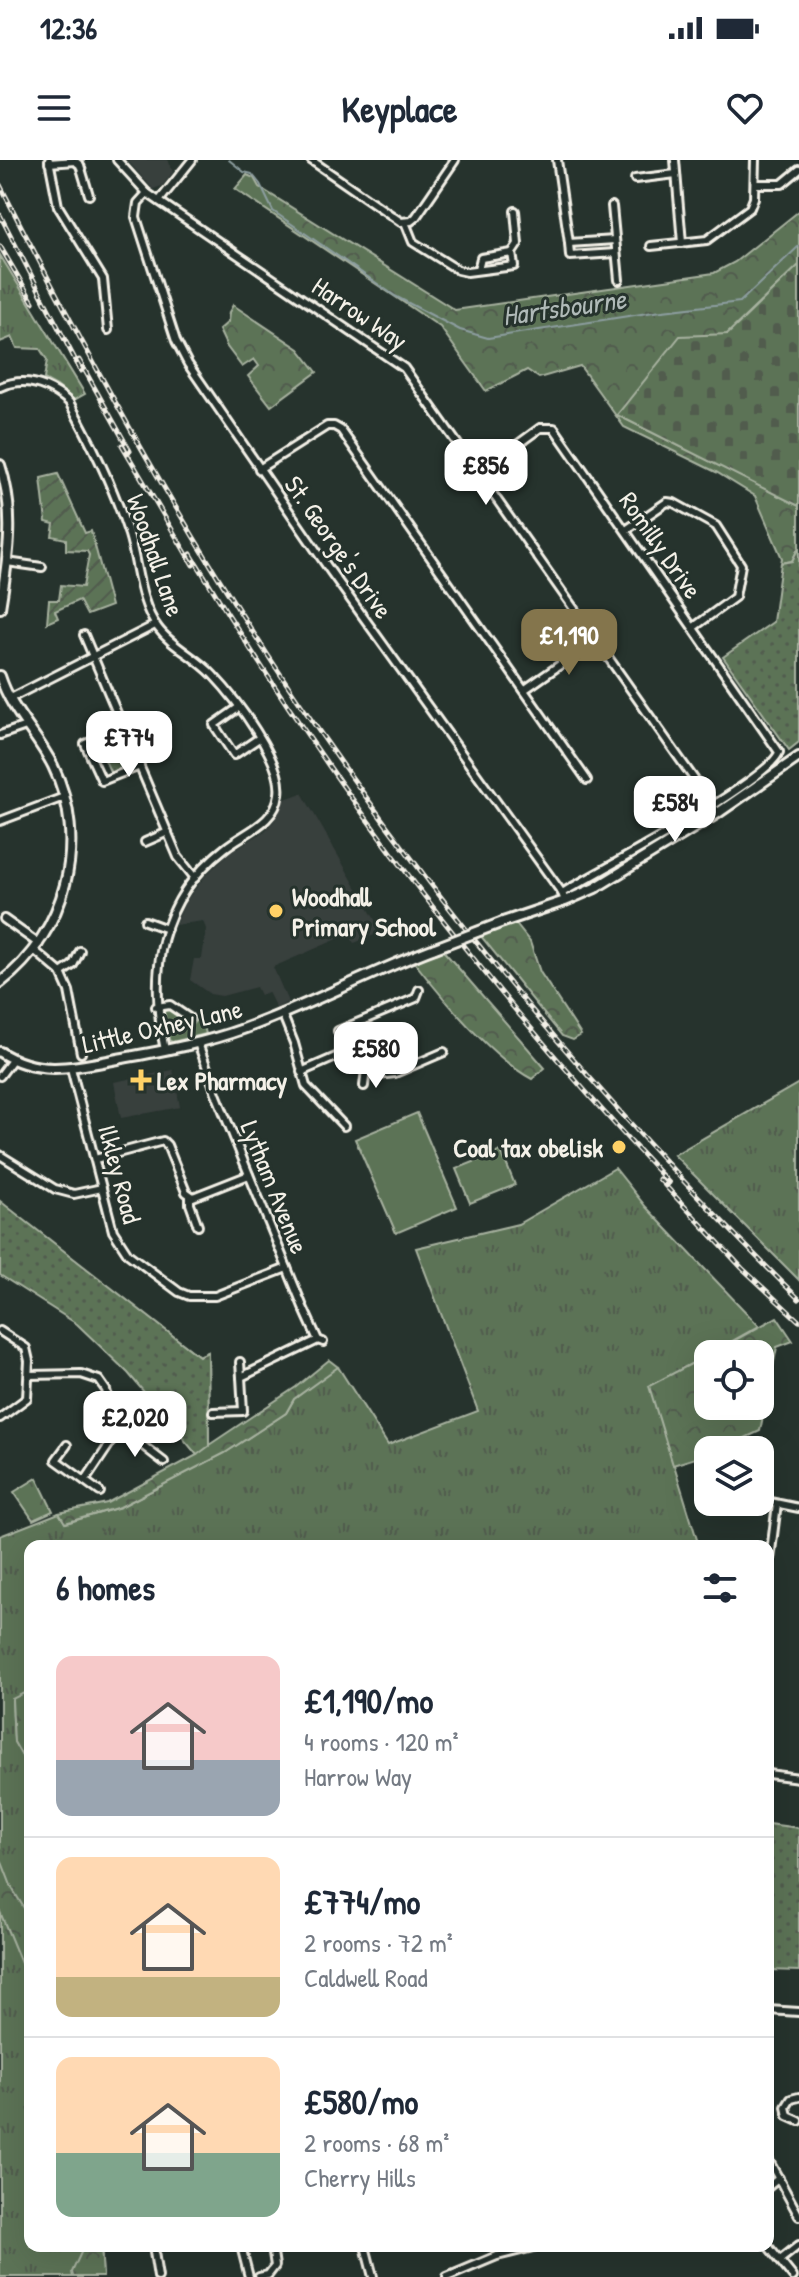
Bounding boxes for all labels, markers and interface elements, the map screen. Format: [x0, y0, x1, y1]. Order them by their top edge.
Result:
text: 12:36 [40, 8, 97, 48]
text: Keyplace [342, 84, 457, 133]
icon: menu [32, 86, 76, 130]
icon: heart [723, 86, 767, 130]
street label: Harrow Way [305, 268, 415, 358]
water label: Hartsbourne [500, 279, 630, 334]
pin: £856 [439, 439, 533, 507]
text: £856 [463, 447, 509, 482]
street label: St. George's Drive [277, 469, 401, 625]
street label: Romilly Drive [611, 485, 711, 605]
street label: Woodhall Lane [119, 489, 193, 621]
pin: £1,190 [504, 609, 634, 677]
text: £1,190 [539, 617, 599, 652]
pin: £774 [82, 711, 176, 779]
text: £774 [104, 719, 154, 754]
pin: £584 [628, 776, 722, 844]
text: £584 [652, 784, 698, 819]
place label: Woodhall Primary School [292, 879, 437, 945]
marker: Woodhall Primary School [267, 902, 285, 920]
street label: Little Oxhey Lane [79, 991, 245, 1061]
pin: £580 [329, 1022, 423, 1090]
text: £580 [352, 1030, 400, 1065]
place label: Lex Pharmacy [157, 1063, 287, 1099]
marker: Lex Pharmacy [132, 1071, 150, 1089]
street label: Lytham Avenue [232, 1115, 318, 1259]
street label: Ilkley Road [90, 1121, 150, 1227]
place label: Coal tax obelisk [453, 1130, 603, 1165]
marker: Coal tax obelisk [610, 1138, 628, 1156]
map controls [694, 1340, 774, 1516]
button: locate [694, 1340, 774, 1420]
pin: £2,020 [70, 1391, 200, 1459]
text: £2,020 [101, 1399, 169, 1434]
button: layers [694, 1436, 774, 1516]
text: 6 homes [56, 1565, 155, 1611]
icon: filters [698, 1566, 742, 1610]
text: £1,190/mo [304, 1678, 433, 1724]
icon: home [120, 1688, 216, 1784]
text: 4 rooms · 120 m² [304, 1724, 458, 1759]
text: Harrow Way [304, 1759, 412, 1794]
text: £774/mo [304, 1879, 420, 1925]
icon: home [120, 1889, 216, 1985]
text: 2 rooms · 72 m² [304, 1925, 453, 1960]
text: Caldwell Road [304, 1960, 428, 1995]
text: £580/mo [304, 2079, 418, 2125]
icon: home [120, 2089, 216, 2185]
text: 2 rooms · 68 m² [304, 2125, 449, 2160]
text: Cherry Hills [304, 2160, 416, 2195]

